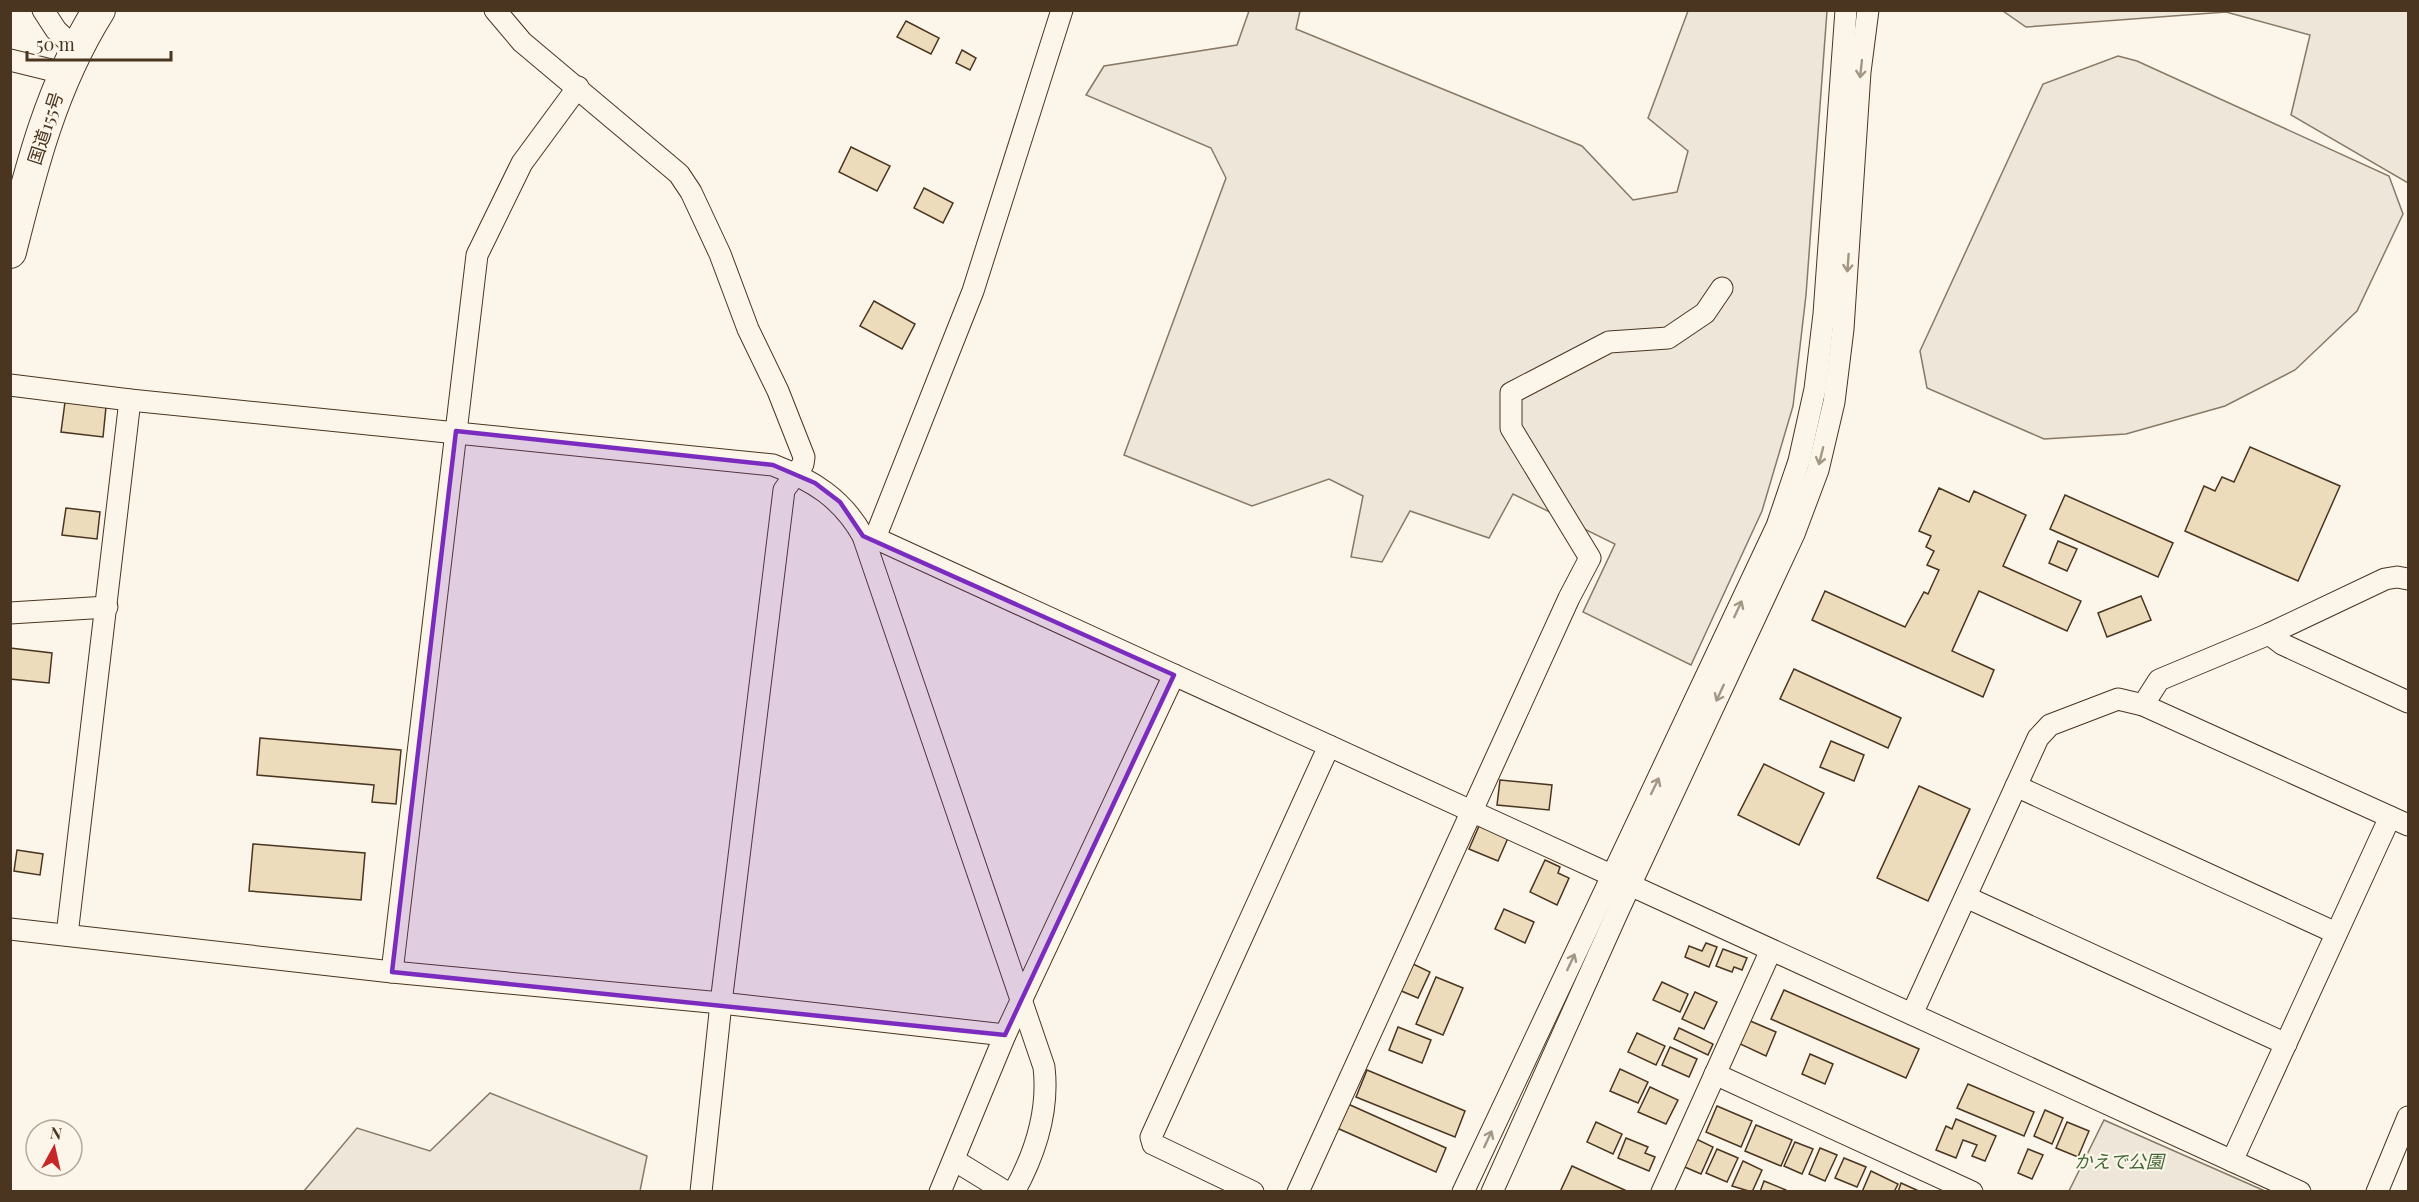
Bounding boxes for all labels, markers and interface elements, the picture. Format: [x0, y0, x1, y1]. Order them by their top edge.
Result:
scale bar [27, 24, 171, 62]
text: 50 m [36, 32, 75, 56]
one-way arrow [1855, 58, 1866, 78]
street label: 国道155号 [22, 88, 68, 168]
one-way arrow [1842, 253, 1853, 273]
one-way arrow [1815, 446, 1827, 465]
one-way arrow [1732, 601, 1744, 619]
one-way arrow [1714, 683, 1725, 701]
one-way arrow [1649, 777, 1661, 795]
one-way arrow [1565, 953, 1577, 971]
north arrow [24, 1118, 84, 1178]
text: N [49, 1121, 64, 1144]
one-way arrow [1483, 1130, 1495, 1148]
park label: かえで公園 [2074, 1149, 2167, 1173]

